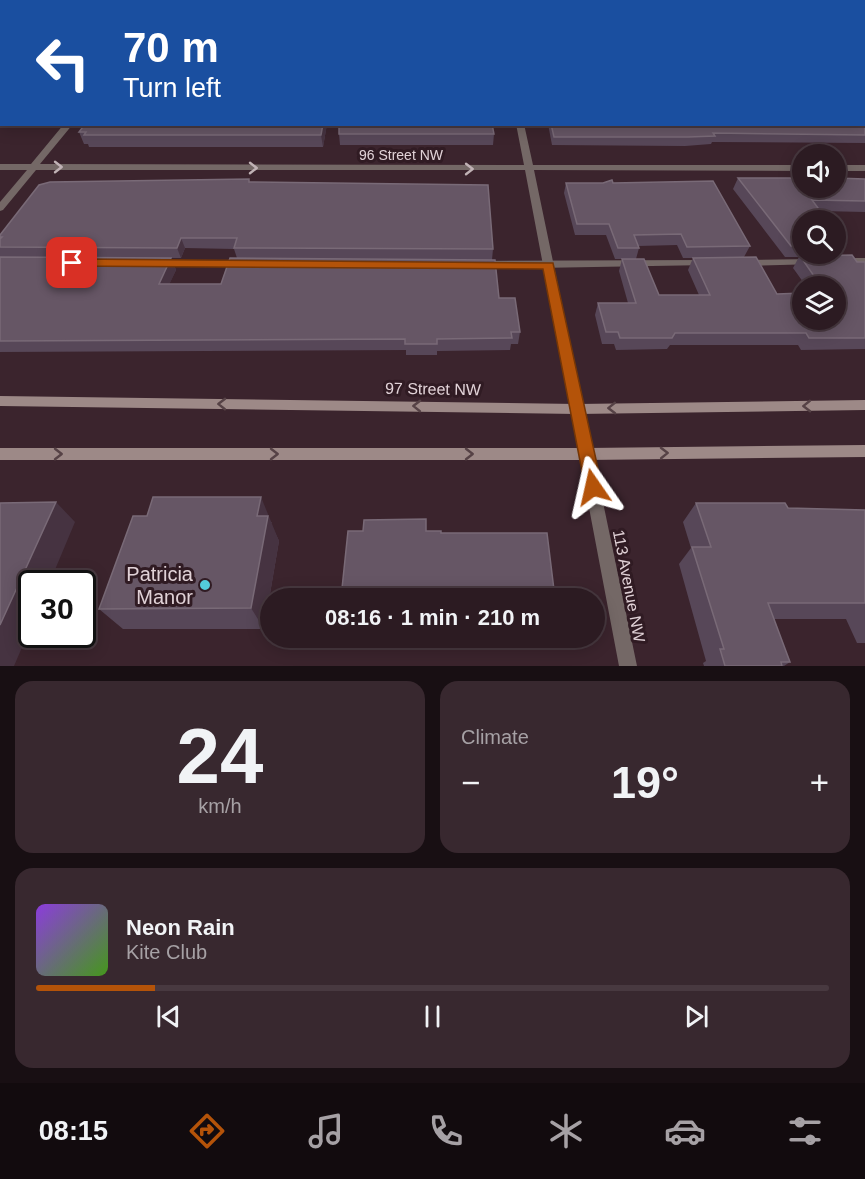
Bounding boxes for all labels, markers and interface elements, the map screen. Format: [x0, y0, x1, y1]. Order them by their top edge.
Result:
icon: left [24, 24, 102, 102]
text: 70 m [123, 24, 219, 71]
text: Turn left [123, 73, 221, 103]
map controls [792, 144, 846, 330]
button: sound [792, 144, 846, 198]
street label: 96 Street NW [359, 147, 444, 163]
one-way arrow [54, 161, 63, 173]
one-way arrow [249, 162, 258, 174]
one-way arrow [465, 163, 474, 175]
button: search [792, 210, 846, 264]
pin [46, 237, 97, 288]
icon: arrive [55, 246, 88, 279]
button: layers [792, 276, 846, 330]
street label: 97 Street NW [385, 380, 482, 398]
one-way arrow [217, 398, 226, 410]
one-way arrow [412, 400, 421, 413]
one-way arrow [802, 400, 811, 412]
one-way arrow [607, 402, 616, 414]
one-way arrow [660, 447, 669, 459]
one-way arrow [54, 448, 63, 460]
one-way arrow [270, 448, 279, 460]
one-way arrow [465, 448, 474, 460]
position arrow [561, 455, 625, 519]
street label: 113 Avenue NW [610, 528, 648, 645]
place label: Patricia Manor [126, 563, 194, 608]
speed limit sign: 30 [18, 570, 96, 648]
marker: Patricia Manor [198, 578, 212, 592]
text: 08:16 · 1 min · 210 m [325, 605, 540, 630]
text: 24 [177, 712, 263, 800]
text: Climate [461, 726, 529, 748]
text: 19° [611, 757, 679, 808]
text: − [461, 764, 480, 801]
text: + [810, 764, 829, 801]
text: km/h [198, 795, 242, 817]
text: Neon Rain [126, 915, 235, 940]
text: Kite Club [126, 941, 207, 963]
icon: previous [152, 1000, 185, 1033]
icon: pause [416, 1000, 449, 1033]
icon: next [680, 1000, 713, 1033]
icon: directions [186, 1110, 228, 1152]
icon: music [305, 1110, 347, 1152]
icon: phone [425, 1110, 467, 1152]
icon: climate [545, 1110, 587, 1152]
icon: car [664, 1110, 706, 1152]
icon: filters [784, 1110, 826, 1152]
text: 08:15 [39, 1116, 108, 1146]

